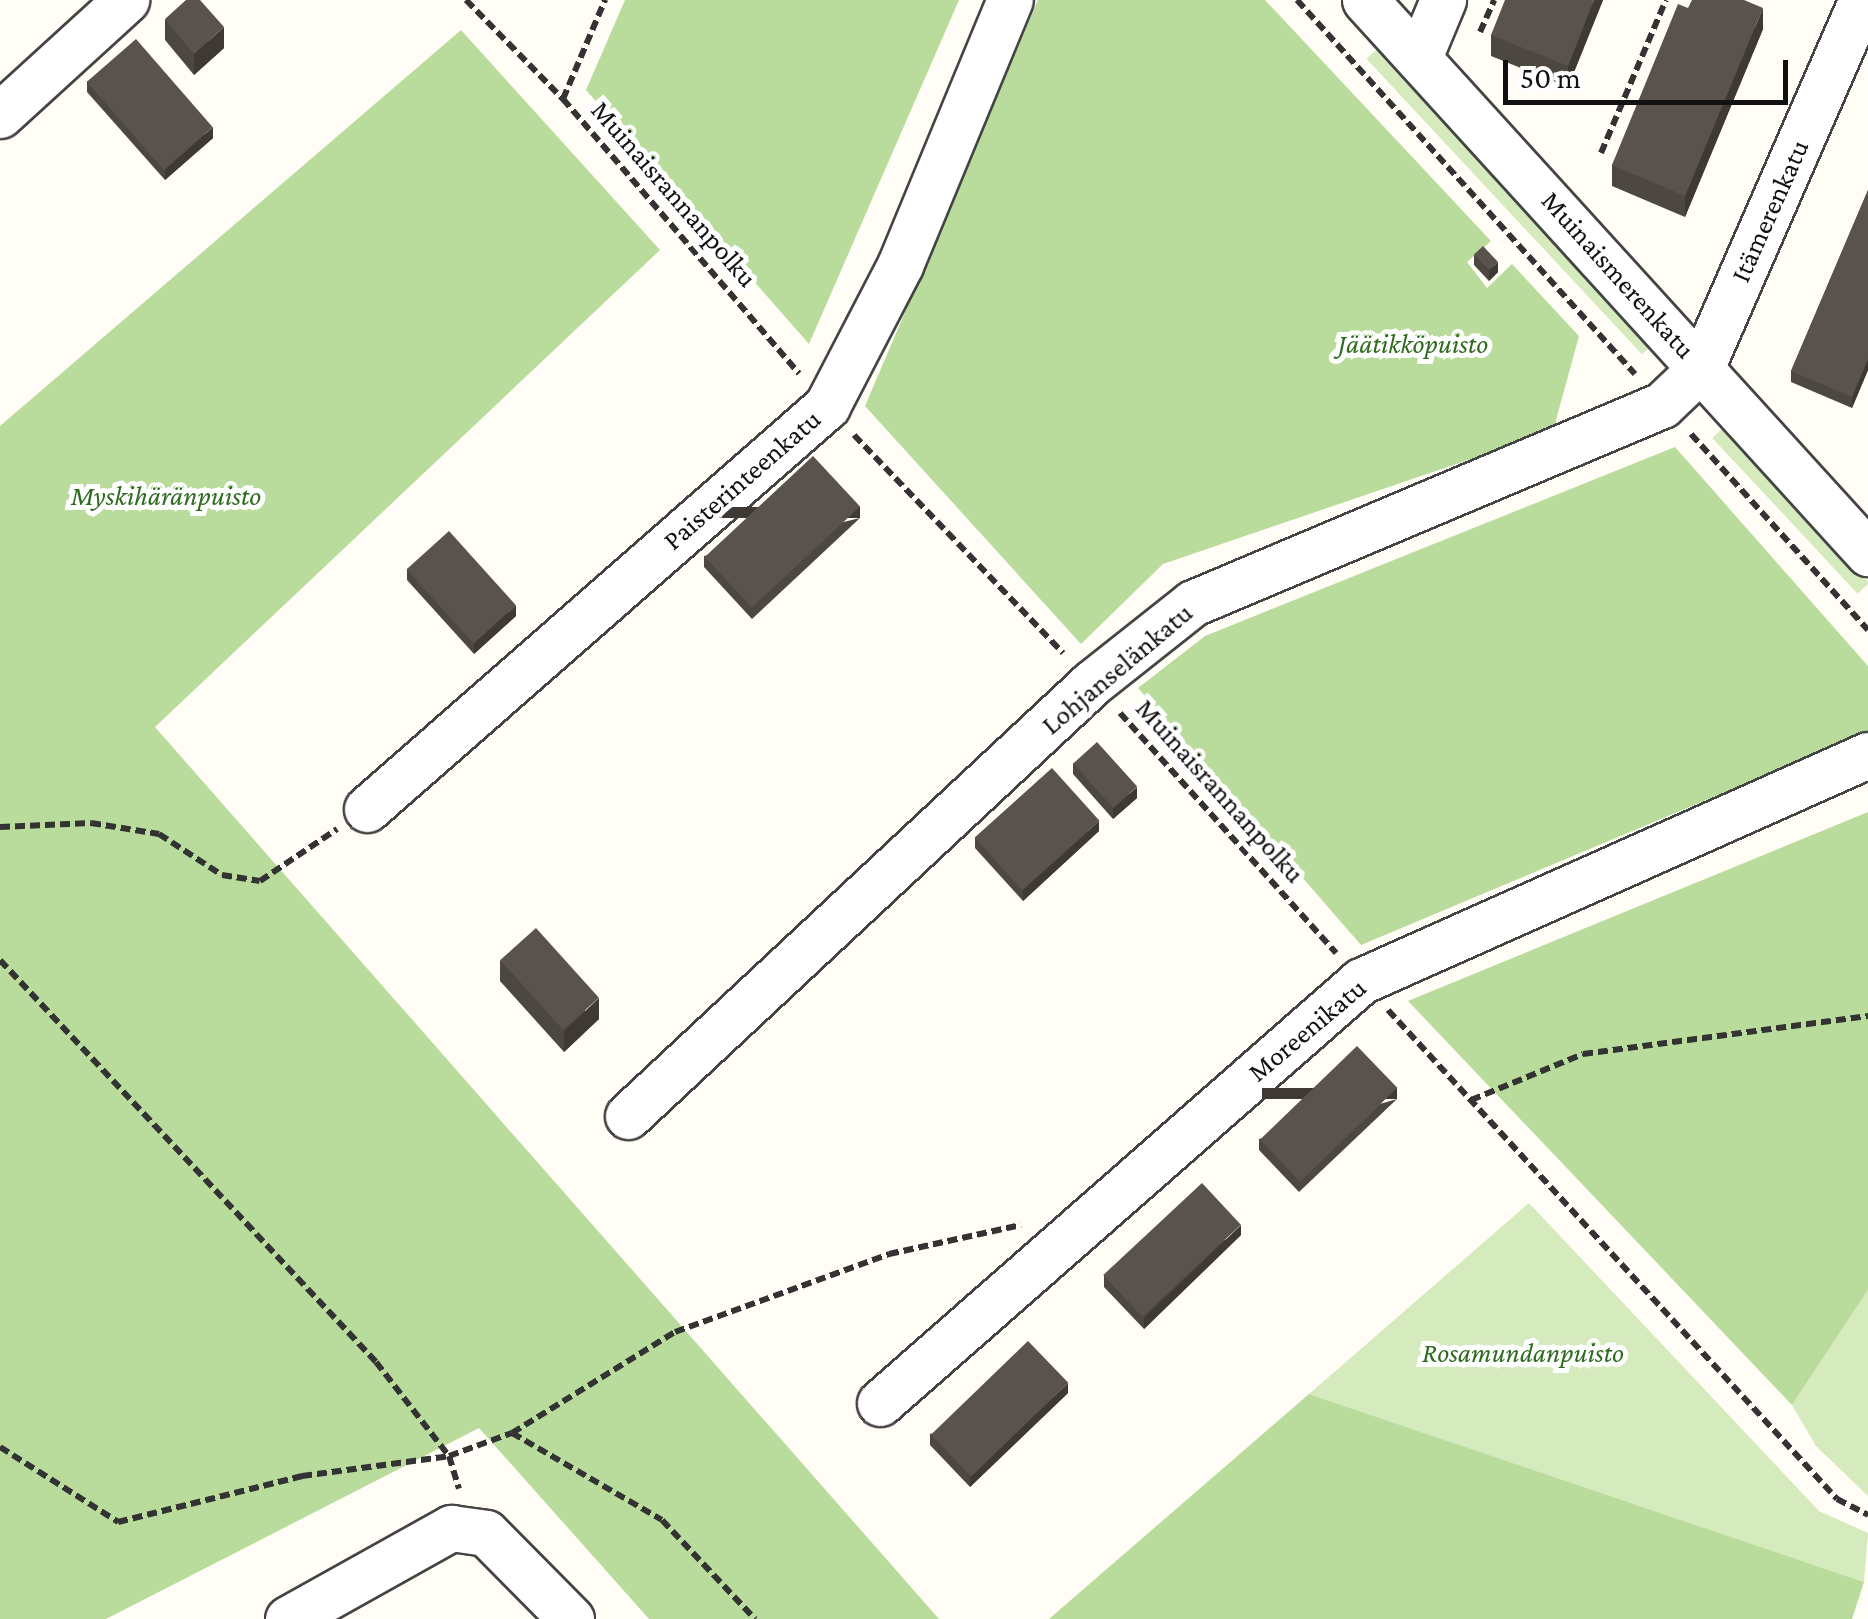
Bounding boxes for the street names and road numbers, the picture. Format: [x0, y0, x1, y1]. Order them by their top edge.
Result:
street label: Muinaisrannanpolku [584, 94, 764, 294]
street label: Itämerenkatu [1724, 135, 1816, 287]
street label: Muinaismerenkatu [1534, 184, 1702, 366]
street label: Paisterinteenkatu [656, 402, 828, 558]
street label: Lohjanselänkatu [1035, 596, 1199, 742]
street label: Muinaisrannanpolku [1128, 692, 1312, 890]
street label: Moreenikatu [1241, 971, 1373, 1089]

